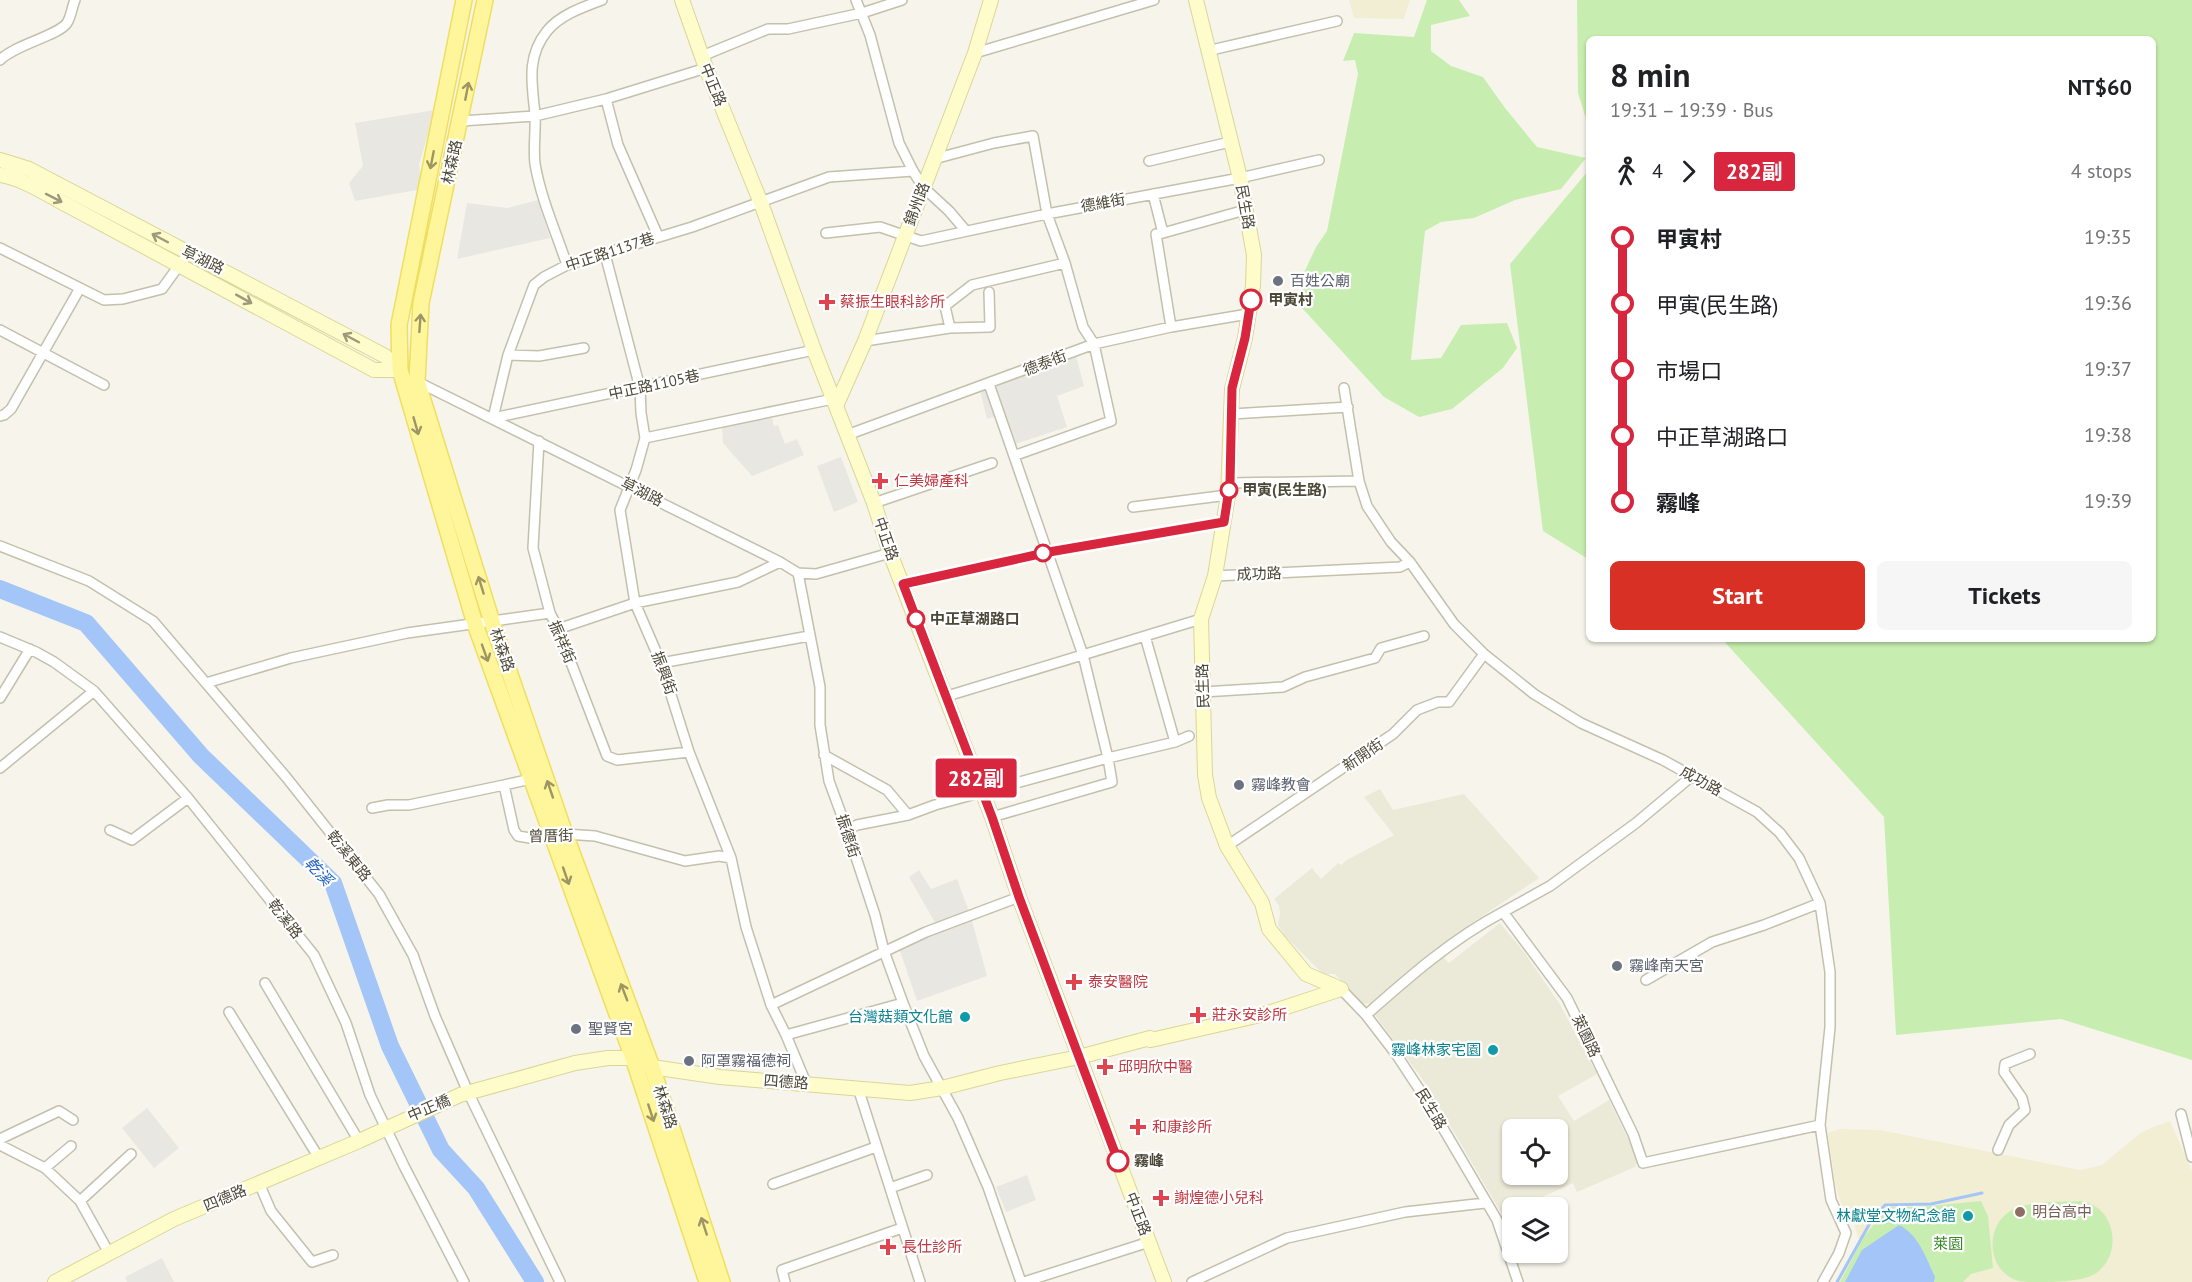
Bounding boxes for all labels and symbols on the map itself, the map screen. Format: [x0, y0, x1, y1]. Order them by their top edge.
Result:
street label: 中正路 [696, 60, 731, 109]
one-way arrow [462, 81, 473, 101]
street label: 林森路 [438, 138, 465, 186]
one-way arrow [426, 150, 437, 170]
street label: 錦州路 [900, 179, 933, 228]
street label: 民生路 [1232, 183, 1259, 231]
street label: 德維街 [1079, 189, 1127, 216]
one-way arrow [44, 192, 62, 204]
street label: 中正路1137巷 [563, 228, 657, 275]
one-way arrow [151, 232, 169, 243]
street label: 草湖路 [179, 241, 228, 278]
place label: 百姓公廟 [1290, 271, 1350, 290]
marker: 百姓公廟 [1271, 274, 1285, 288]
marker: 甲寅村 [1240, 289, 1262, 311]
place label: 甲寅村 [1268, 290, 1313, 309]
place label: 蔡振生眼科診所 [840, 292, 945, 311]
marker: 蔡振生眼科診所 [818, 293, 836, 311]
one-way arrow [235, 294, 253, 305]
one-way arrow [415, 313, 426, 333]
one-way arrow [343, 332, 360, 344]
street label: 德泰街 [1020, 346, 1069, 379]
street label: 中正路1105巷 [607, 366, 701, 403]
one-way arrow [411, 416, 422, 435]
place label: 仁美婦產科 [894, 471, 969, 490]
marker: 仁美婦產科 [871, 472, 889, 490]
street label: 草湖路 [618, 473, 667, 510]
place label: 甲寅(民生路) [1242, 480, 1327, 499]
marker: 甲寅(民生路) [1220, 481, 1238, 499]
street label: 中正路 [870, 514, 903, 563]
unlabelled marker [1034, 544, 1052, 562]
street label: 成功路 [1236, 563, 1282, 584]
one-way arrow [474, 576, 485, 595]
place label: 中正草湖路口 [930, 609, 1020, 628]
marker: 中正草湖路口 [907, 610, 925, 628]
street label: 振祥街 [545, 617, 580, 666]
street label: 林森路 [486, 625, 519, 674]
one-way arrow [481, 643, 492, 662]
street label: 振興街 [648, 648, 681, 697]
street label: 民生路 [1192, 663, 1213, 709]
street label: 新開街 [1339, 734, 1387, 775]
line badge: 282副 [934, 758, 1018, 798]
street label: 成功路 [1677, 761, 1726, 800]
place label: 霧峰教會 [1251, 775, 1311, 794]
marker: 霧峰教會 [1232, 778, 1246, 792]
one-way arrow [544, 780, 555, 799]
street label: 振德街 [832, 812, 864, 860]
street label: 乾溪東路 [323, 826, 376, 885]
street label: 曾厝街 [528, 826, 574, 845]
water label: 乾溪 [301, 852, 339, 891]
one-way arrow [561, 866, 572, 885]
street label: 乾溪路 [264, 895, 307, 942]
place label: 霧峰南天宮 [1629, 956, 1704, 975]
marker: 霧峰南天宮 [1610, 959, 1624, 973]
place label: 泰安醫院 [1088, 972, 1148, 991]
marker: 泰安醫院 [1065, 973, 1083, 991]
one-way arrow [618, 983, 629, 1002]
place label: 莊永安診所 [1212, 1005, 1287, 1024]
marker: 莊永安診所 [1189, 1006, 1207, 1024]
place label: 台灣菇類文化館 [848, 1007, 953, 1026]
marker: 台灣菇類文化館 [958, 1010, 972, 1024]
street label: 萊園路 [1568, 1011, 1605, 1060]
place label: 聖賢宮 [588, 1019, 633, 1038]
marker: 聖賢宮 [569, 1022, 583, 1036]
place label: 霧峰林家宅園 [1391, 1040, 1481, 1059]
marker: 霧峰林家宅園 [1486, 1043, 1500, 1057]
place label: 阿罩霧福德祠 [701, 1051, 791, 1070]
marker: 阿罩霧福德祠 [682, 1054, 696, 1068]
place label: 邱明欣中醫 [1118, 1057, 1193, 1076]
marker: 邱明欣中醫 [1096, 1058, 1114, 1076]
street label: 四德路 [763, 1070, 809, 1093]
street label: 林森路 [649, 1083, 681, 1131]
street label: 民生路 [1412, 1085, 1451, 1133]
street label: 中正橋 [404, 1090, 453, 1125]
one-way arrow [646, 1103, 657, 1122]
place label: 和康診所 [1152, 1117, 1212, 1136]
marker: 和康診所 [1129, 1118, 1147, 1136]
marker: 霧峰 [1107, 1150, 1129, 1172]
place label: 霧峰 [1134, 1151, 1164, 1170]
street label: 四德路 [200, 1180, 249, 1215]
place label: 謝煌德小兒科 [1174, 1188, 1264, 1207]
street label: 中正路 [1122, 1189, 1155, 1238]
marker: 謝煌德小兒科 [1152, 1189, 1170, 1207]
place label: 明台高中 [2032, 1202, 2092, 1221]
marker: 明台高中 [2013, 1205, 2027, 1219]
place label: 林獻堂文物紀念館 [1836, 1206, 1956, 1225]
marker: 林獻堂文物紀念館 [1961, 1209, 1975, 1223]
one-way arrow [698, 1217, 709, 1236]
park label: 萊園 [1933, 1234, 1963, 1253]
place label: 長仕診所 [902, 1237, 962, 1256]
marker: 長仕診所 [879, 1238, 897, 1256]

